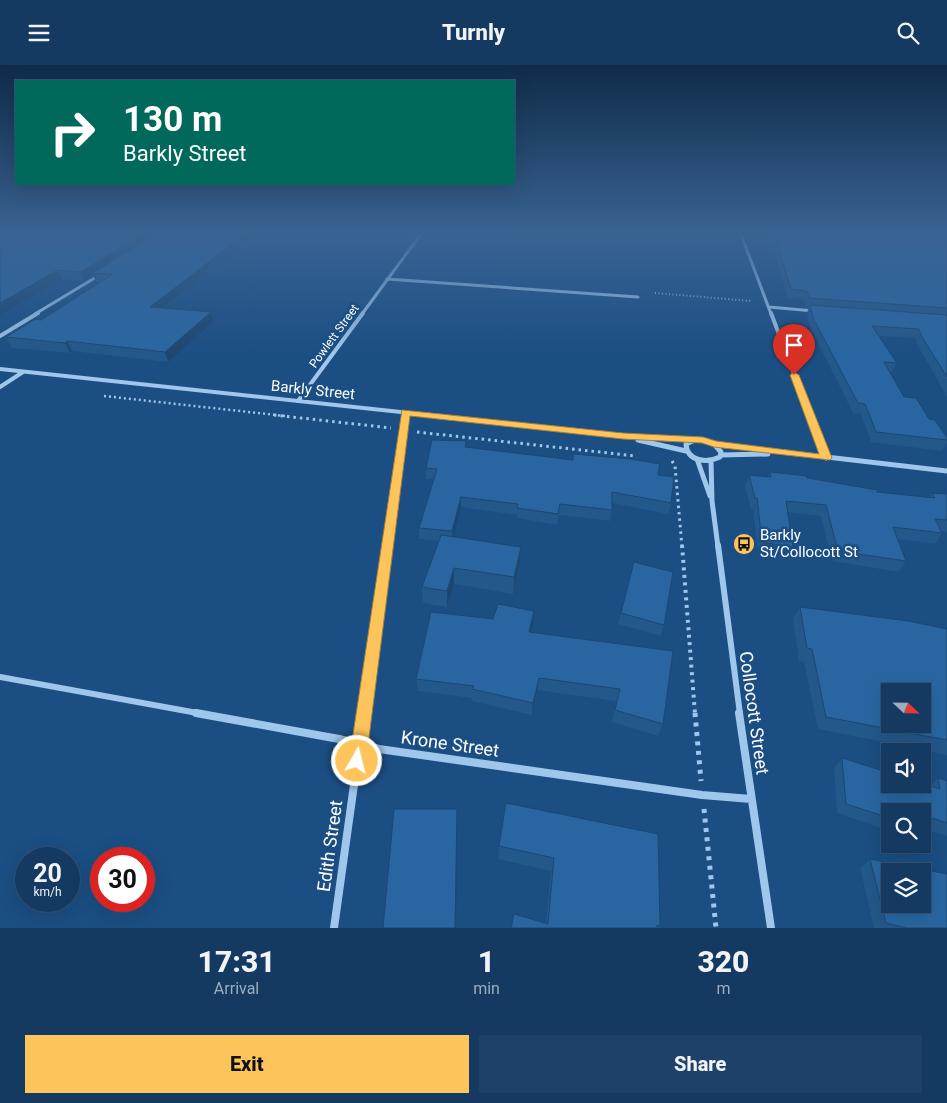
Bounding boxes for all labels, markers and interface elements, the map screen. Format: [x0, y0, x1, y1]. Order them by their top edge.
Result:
icon: menu [25, 19, 53, 47]
icon: search [894, 19, 922, 47]
text: Turnly [442, 20, 505, 45]
text: 130 m [123, 99, 222, 140]
icon: right [40, 100, 105, 165]
text: Barkly Street [123, 141, 247, 166]
street label: Powlett Street [306, 301, 362, 371]
pin [773, 324, 815, 375]
icon: arrive [780, 331, 808, 359]
street label: Barkly Street [270, 377, 356, 403]
place label: Barkly St/Collocott St [760, 526, 858, 561]
bus stop icon: Barkly St/Collocott St [732, 532, 756, 556]
street label: Collocott Street [735, 650, 774, 776]
north arrow [881, 683, 931, 733]
map controls [881, 683, 931, 913]
street label: Krone Street [400, 726, 501, 761]
position arrow [330, 734, 382, 786]
button: sound [881, 743, 931, 793]
street label: Edith Street [313, 799, 346, 893]
button: search [881, 803, 931, 853]
speed limit sign: 30 [90, 847, 155, 912]
text: 20 [33, 859, 62, 888]
button: layers [881, 863, 931, 913]
text: km/h [33, 885, 62, 899]
text: 17:31 [198, 944, 276, 979]
text: 1 [478, 944, 495, 979]
text: 320 [697, 944, 749, 979]
text: Arrival [214, 979, 259, 998]
text: min [473, 979, 500, 998]
text: m [716, 979, 730, 998]
button: Exit [25, 1035, 469, 1093]
button: Share [479, 1035, 922, 1093]

